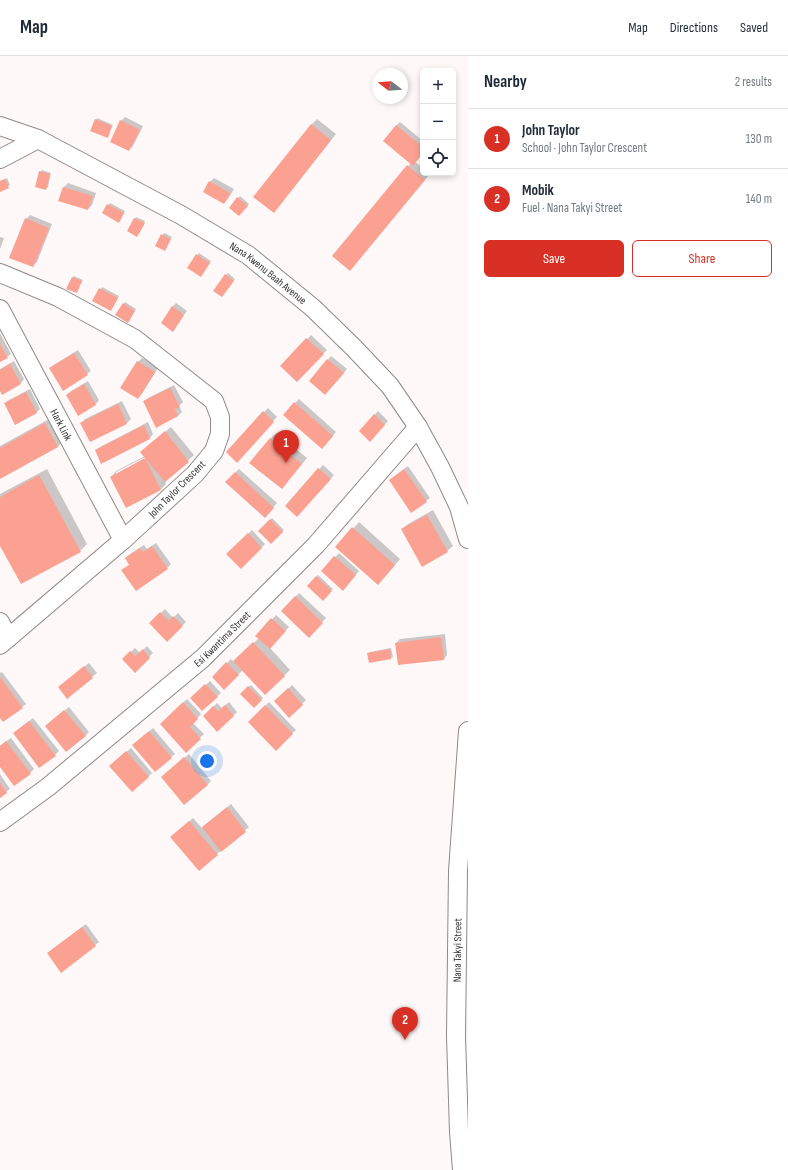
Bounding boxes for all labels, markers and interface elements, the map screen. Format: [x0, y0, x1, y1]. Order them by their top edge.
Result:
text: Map [20, 16, 48, 39]
text: Map [628, 19, 648, 36]
text: Directions [670, 19, 718, 36]
text: Saved [740, 19, 768, 36]
north arrow [372, 68, 408, 104]
map controls [420, 68, 456, 176]
button: + [420, 68, 456, 104]
text: Nearby [484, 72, 527, 92]
text: 2 results [735, 74, 772, 90]
button: − [420, 104, 456, 140]
text: John Taylor [522, 121, 580, 140]
text: 1 [494, 131, 500, 147]
text: 130 m [746, 131, 772, 147]
button: locate [420, 140, 456, 176]
text: School · John Taylor Crescent [522, 140, 647, 156]
text: Mobik [522, 181, 554, 200]
text: 2 [494, 191, 500, 207]
text: 140 m [746, 191, 772, 207]
text: Fuel · Nana Takyi Street [522, 200, 622, 216]
street label: Nana Kwenu Baah Avenue [227, 239, 309, 307]
button: Save [484, 240, 624, 277]
button: Share [632, 240, 772, 277]
street label: Hark Link [48, 407, 76, 443]
pin: 1 [273, 430, 299, 463]
street label: John Taylor Crescent [145, 457, 209, 521]
street label: Esi Kwantima Street [191, 608, 253, 669]
your location [197, 751, 217, 771]
street label: Nana Takyi Street [450, 917, 464, 982]
pin: 2 [392, 1007, 418, 1040]

